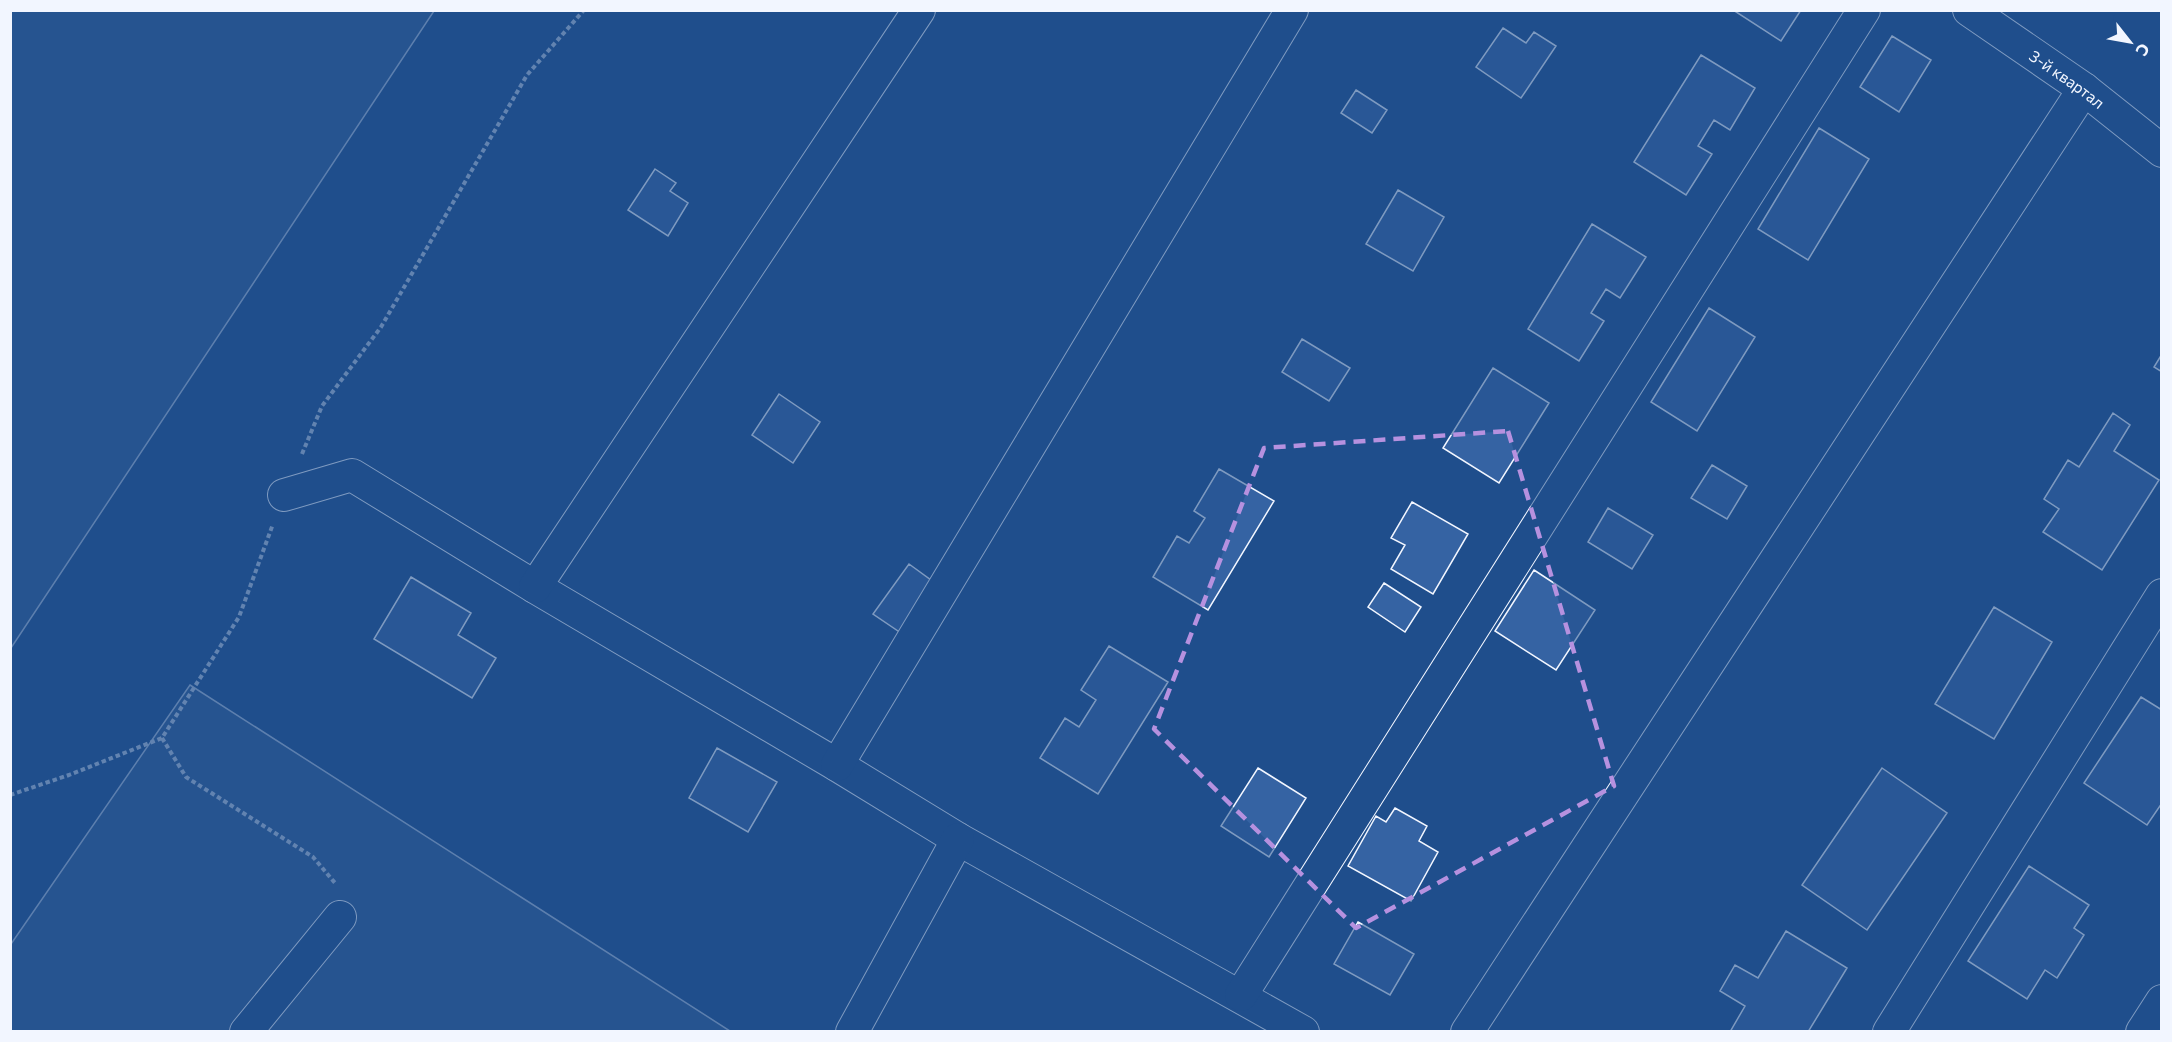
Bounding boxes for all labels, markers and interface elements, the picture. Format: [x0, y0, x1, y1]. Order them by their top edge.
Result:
north arrow [2100, 12, 2160, 72]
text: С [2132, 40, 2154, 60]
street label: 3-й квартал [2026, 45, 2109, 112]

